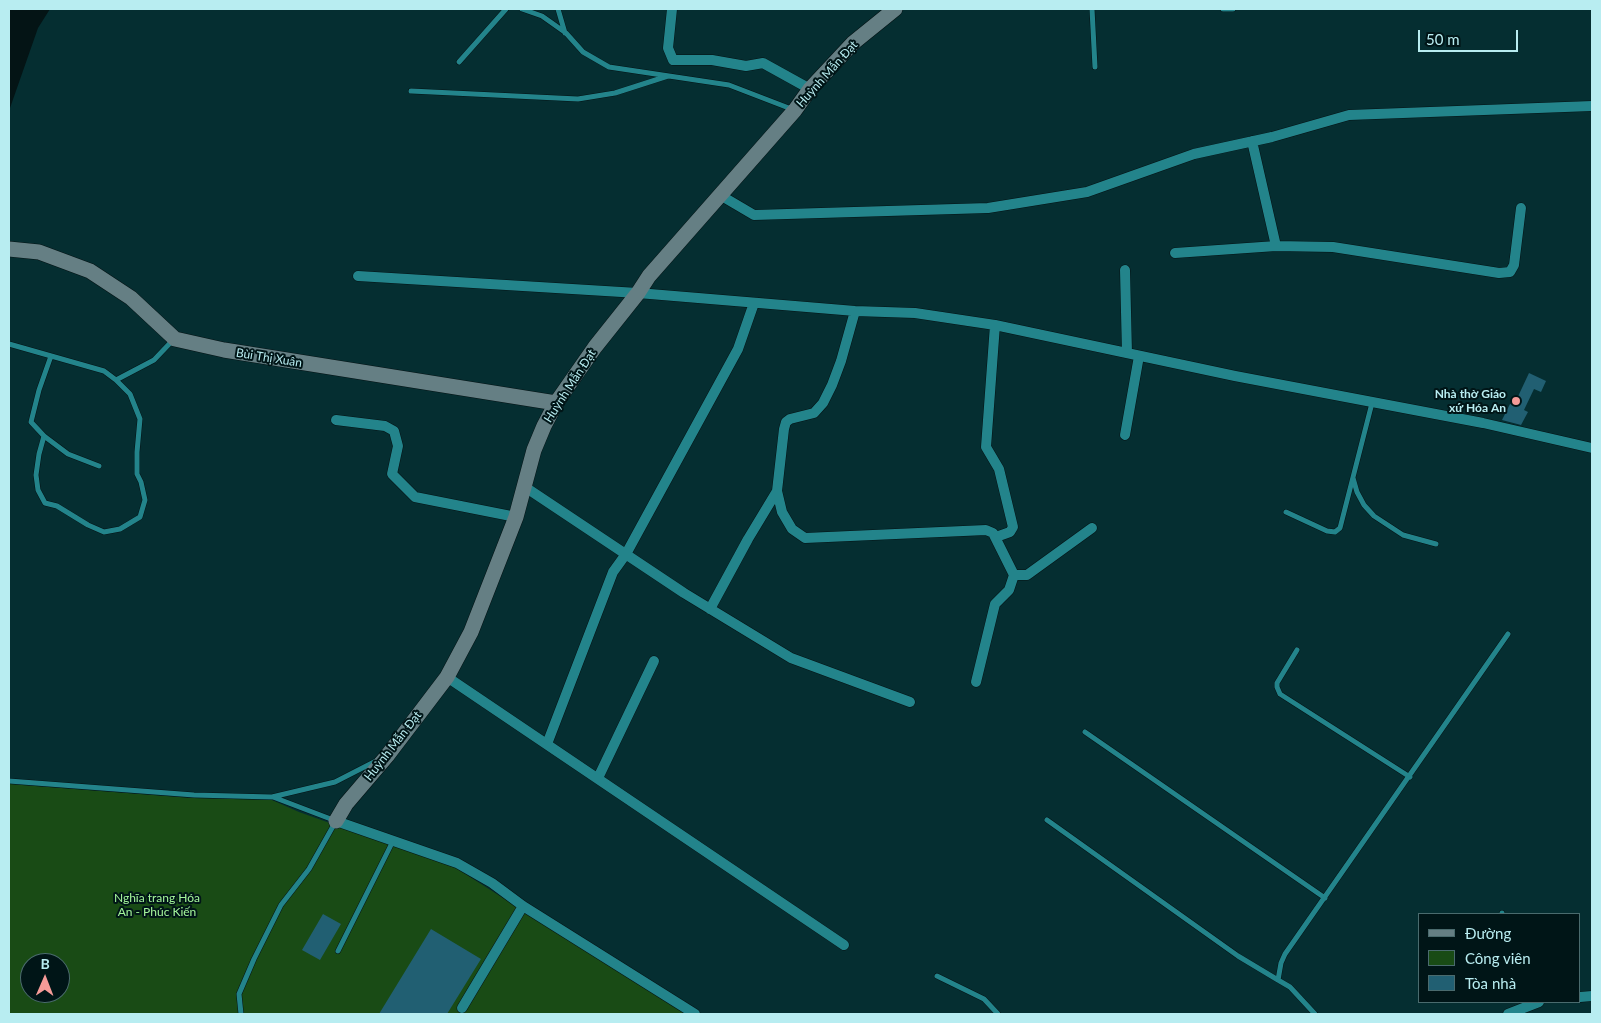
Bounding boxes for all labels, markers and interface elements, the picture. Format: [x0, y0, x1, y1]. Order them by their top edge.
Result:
scale bar [1421, 20, 1521, 52]
text: 50 m [1426, 30, 1460, 48]
street label: Huỳnh Mẫn Đạt [793, 38, 861, 110]
street label: Bùi Thị Xuân [235, 346, 303, 370]
street label: Huỳnh Mẫn Đạt [541, 347, 599, 425]
place label: Nhà thờ Giáo xứ Hóa An [1435, 387, 1506, 415]
marker: Nhà thờ Giáo xứ Hóa An [1510, 395, 1522, 407]
street label: Huỳnh Mẫn Đạt [361, 708, 425, 784]
park label: Nghĩa trang Hóa An - Phúc Kiến [114, 891, 200, 919]
legend [1418, 913, 1581, 1003]
text: Đường [1465, 924, 1511, 942]
text: Công viên [1465, 949, 1531, 967]
north arrow [20, 953, 70, 1003]
text: B [40, 955, 50, 972]
text: Tòa nhà [1465, 974, 1516, 992]

